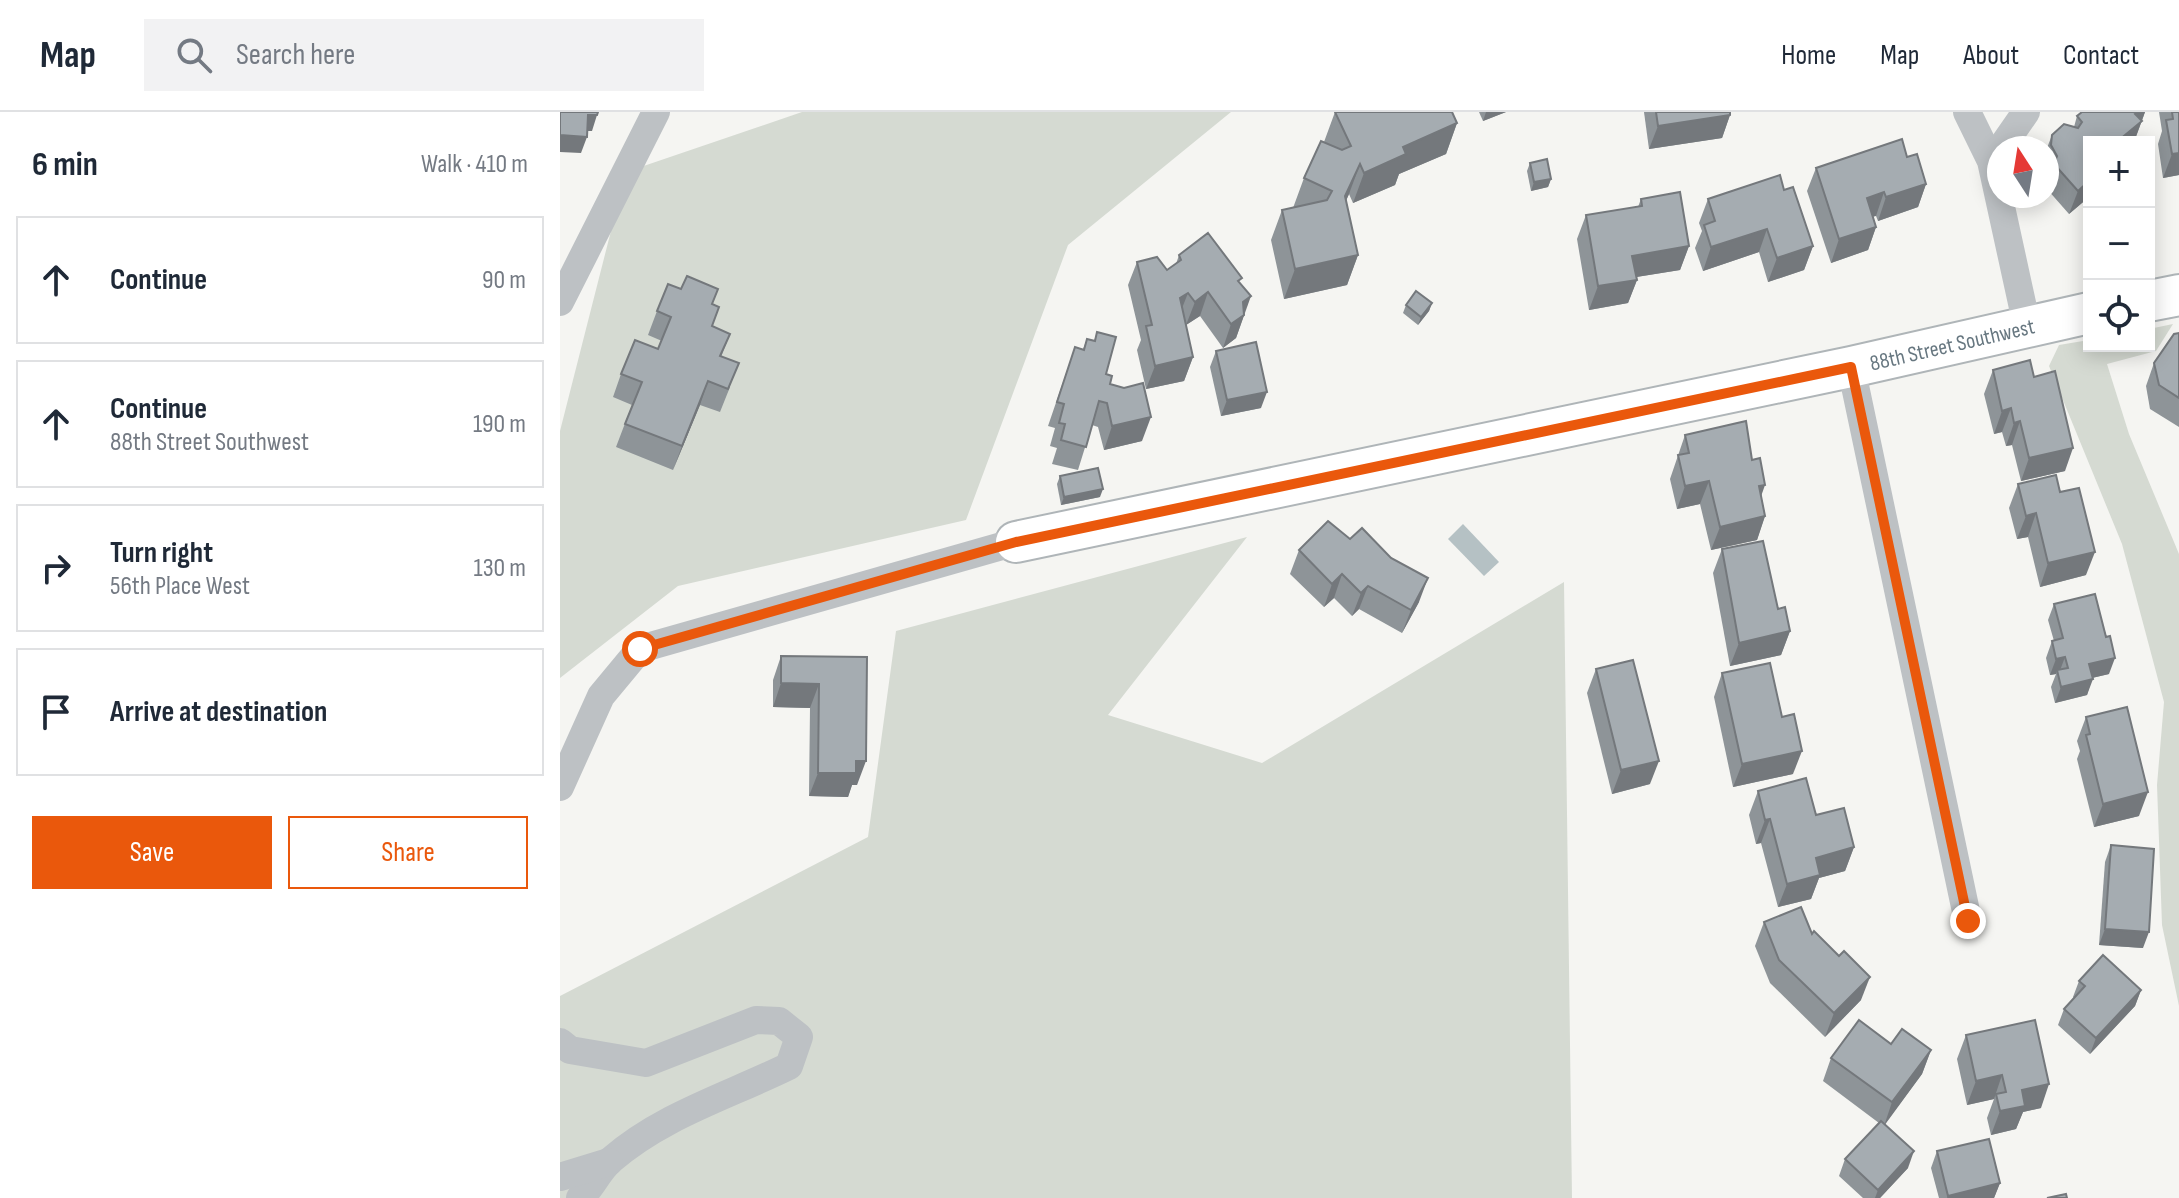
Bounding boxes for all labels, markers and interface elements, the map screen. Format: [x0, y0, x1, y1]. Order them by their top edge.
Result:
search box [144, 19, 704, 91]
text: Map [40, 33, 96, 78]
icon: search [172, 33, 216, 77]
text: Search here [236, 37, 355, 73]
text: Home [1781, 39, 1836, 72]
text: Map [1880, 39, 1919, 72]
text: About [1963, 39, 2019, 72]
text: Contact [2063, 39, 2139, 72]
north arrow [1987, 136, 2059, 208]
map controls [2083, 136, 2155, 352]
button: + [2083, 136, 2155, 208]
text: 6 min [32, 144, 98, 185]
text: Walk · 410 m [421, 149, 528, 180]
button: − [2083, 208, 2155, 280]
icon: ahead [34, 258, 78, 302]
text: Continue [110, 262, 207, 298]
text: 90 m [482, 265, 526, 296]
button: locate [2083, 280, 2155, 352]
street label: 88th Street Southwest [1867, 313, 2038, 378]
text: Continue [110, 391, 207, 427]
icon: ahead [34, 402, 78, 446]
text: 190 m [473, 409, 526, 440]
text: 88th Street Southwest [110, 427, 309, 458]
text: Turn right [110, 535, 213, 571]
icon: right [34, 546, 78, 590]
text: 130 m [474, 553, 526, 584]
text: 56th Place West [110, 571, 250, 602]
route start [622, 631, 658, 667]
icon: arrive [34, 690, 78, 734]
text: Arrive at destination [110, 694, 327, 730]
button: Save [32, 816, 272, 889]
button: Share [288, 816, 528, 889]
route end [1950, 903, 1986, 939]

